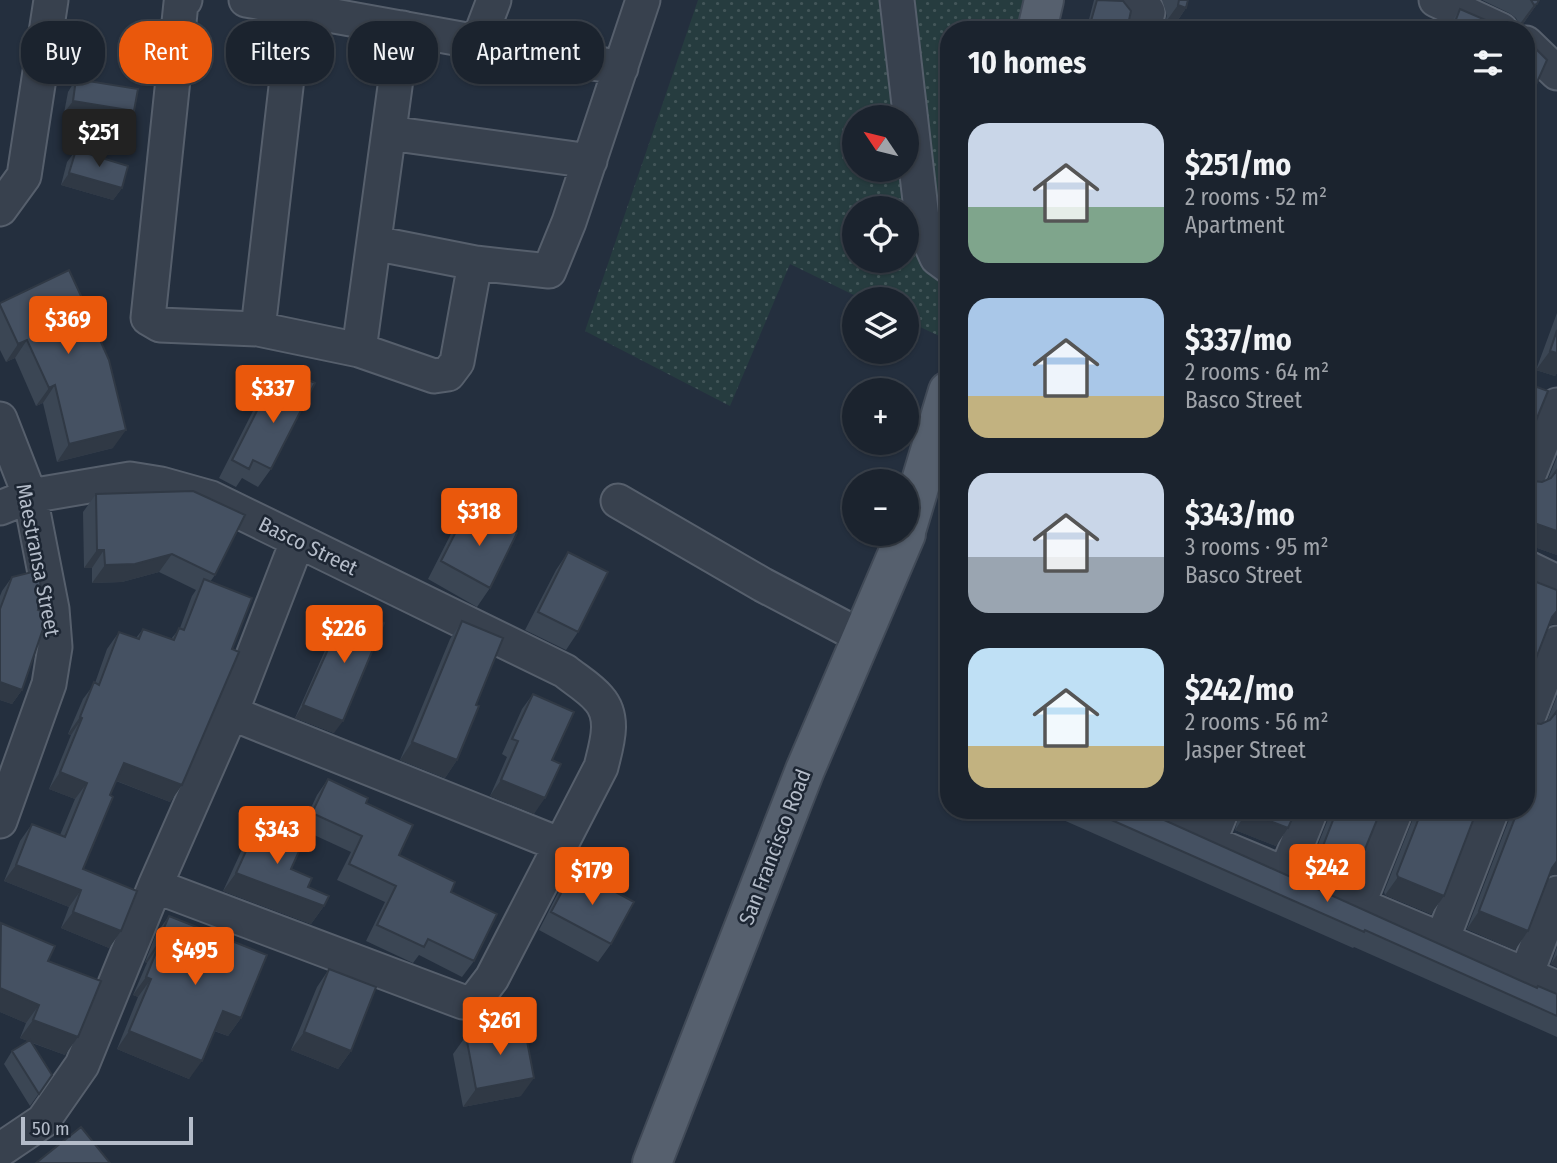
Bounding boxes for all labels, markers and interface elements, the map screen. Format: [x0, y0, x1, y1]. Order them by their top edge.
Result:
chip: Buy [21, 21, 105, 84]
chip: Rent [119, 21, 212, 84]
chip: Filters [226, 21, 334, 84]
chip: New [348, 21, 438, 84]
chip: Apartment [452, 21, 604, 84]
icon: filters [1469, 44, 1507, 82]
text: 10 homes [968, 45, 1086, 81]
north arrow [842, 105, 919, 182]
map controls [842, 105, 919, 546]
pin: $251 [58, 110, 140, 169]
text: $251 [78, 118, 120, 146]
text: $251/mo [1185, 147, 1291, 183]
icon: home [1024, 151, 1108, 235]
text: 2 rooms · 52 m² [1185, 183, 1327, 211]
button: locate [842, 196, 919, 273]
text: Apartment [1185, 211, 1285, 239]
button: layers [842, 287, 919, 364]
pin: $369 [27, 296, 109, 356]
text: $369 [45, 305, 91, 333]
text: $337/mo [1185, 322, 1292, 358]
icon: home [1024, 326, 1108, 410]
text: 2 rooms · 64 m² [1185, 358, 1329, 386]
pin: $337 [232, 366, 314, 425]
text: $337 [252, 374, 294, 402]
button: + [842, 378, 919, 455]
text: Basco Street [1185, 386, 1302, 414]
button: − [842, 469, 919, 546]
street label: Maestransa Street [10, 481, 66, 639]
pin: $318 [438, 489, 520, 548]
text: $318 [457, 497, 501, 525]
text: $343/mo [1185, 497, 1295, 533]
icon: home [1024, 501, 1108, 585]
street label: Basco Street [254, 511, 362, 581]
text: 3 rooms · 95 m² [1185, 533, 1329, 561]
text: Basco Street [1185, 561, 1302, 589]
pin: $226 [303, 606, 385, 665]
text: $226 [322, 614, 366, 642]
text: $242/mo [1185, 672, 1294, 708]
icon: home [1024, 676, 1108, 760]
text: 2 rooms · 56 m² [1185, 708, 1329, 736]
text: Jasper Street [1185, 736, 1306, 764]
street label: San Francisco Road [733, 766, 817, 928]
pin: $343 [236, 806, 318, 866]
text: $343 [255, 815, 299, 843]
pin: $242 [1286, 844, 1368, 904]
pin: $179 [551, 848, 633, 907]
text: $242 [1305, 853, 1349, 881]
text: $179 [571, 856, 613, 884]
pin: $495 [154, 928, 236, 987]
text: $495 [172, 936, 218, 964]
pin: $261 [459, 998, 541, 1057]
text: $261 [479, 1006, 521, 1034]
scale bar [21, 1114, 192, 1146]
text: 50 m [32, 1117, 70, 1140]

